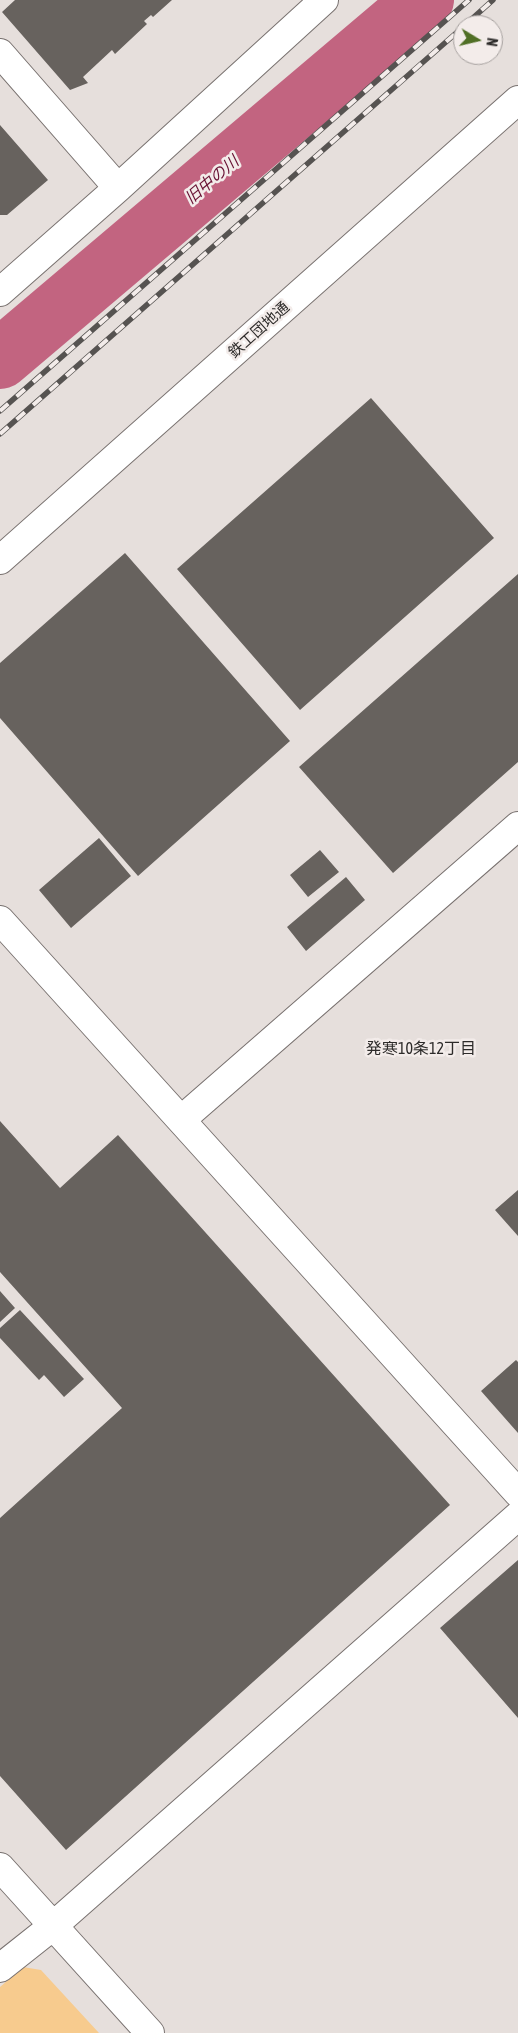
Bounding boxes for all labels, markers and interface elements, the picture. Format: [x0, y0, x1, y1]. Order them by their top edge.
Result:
north arrow [453, 15, 503, 65]
text: N [483, 37, 500, 48]
water label: 旧中の川 [181, 152, 243, 208]
street label: 鉄工団地通 [225, 298, 293, 362]
district label: 発寒10条12丁目 [366, 1039, 476, 1059]

